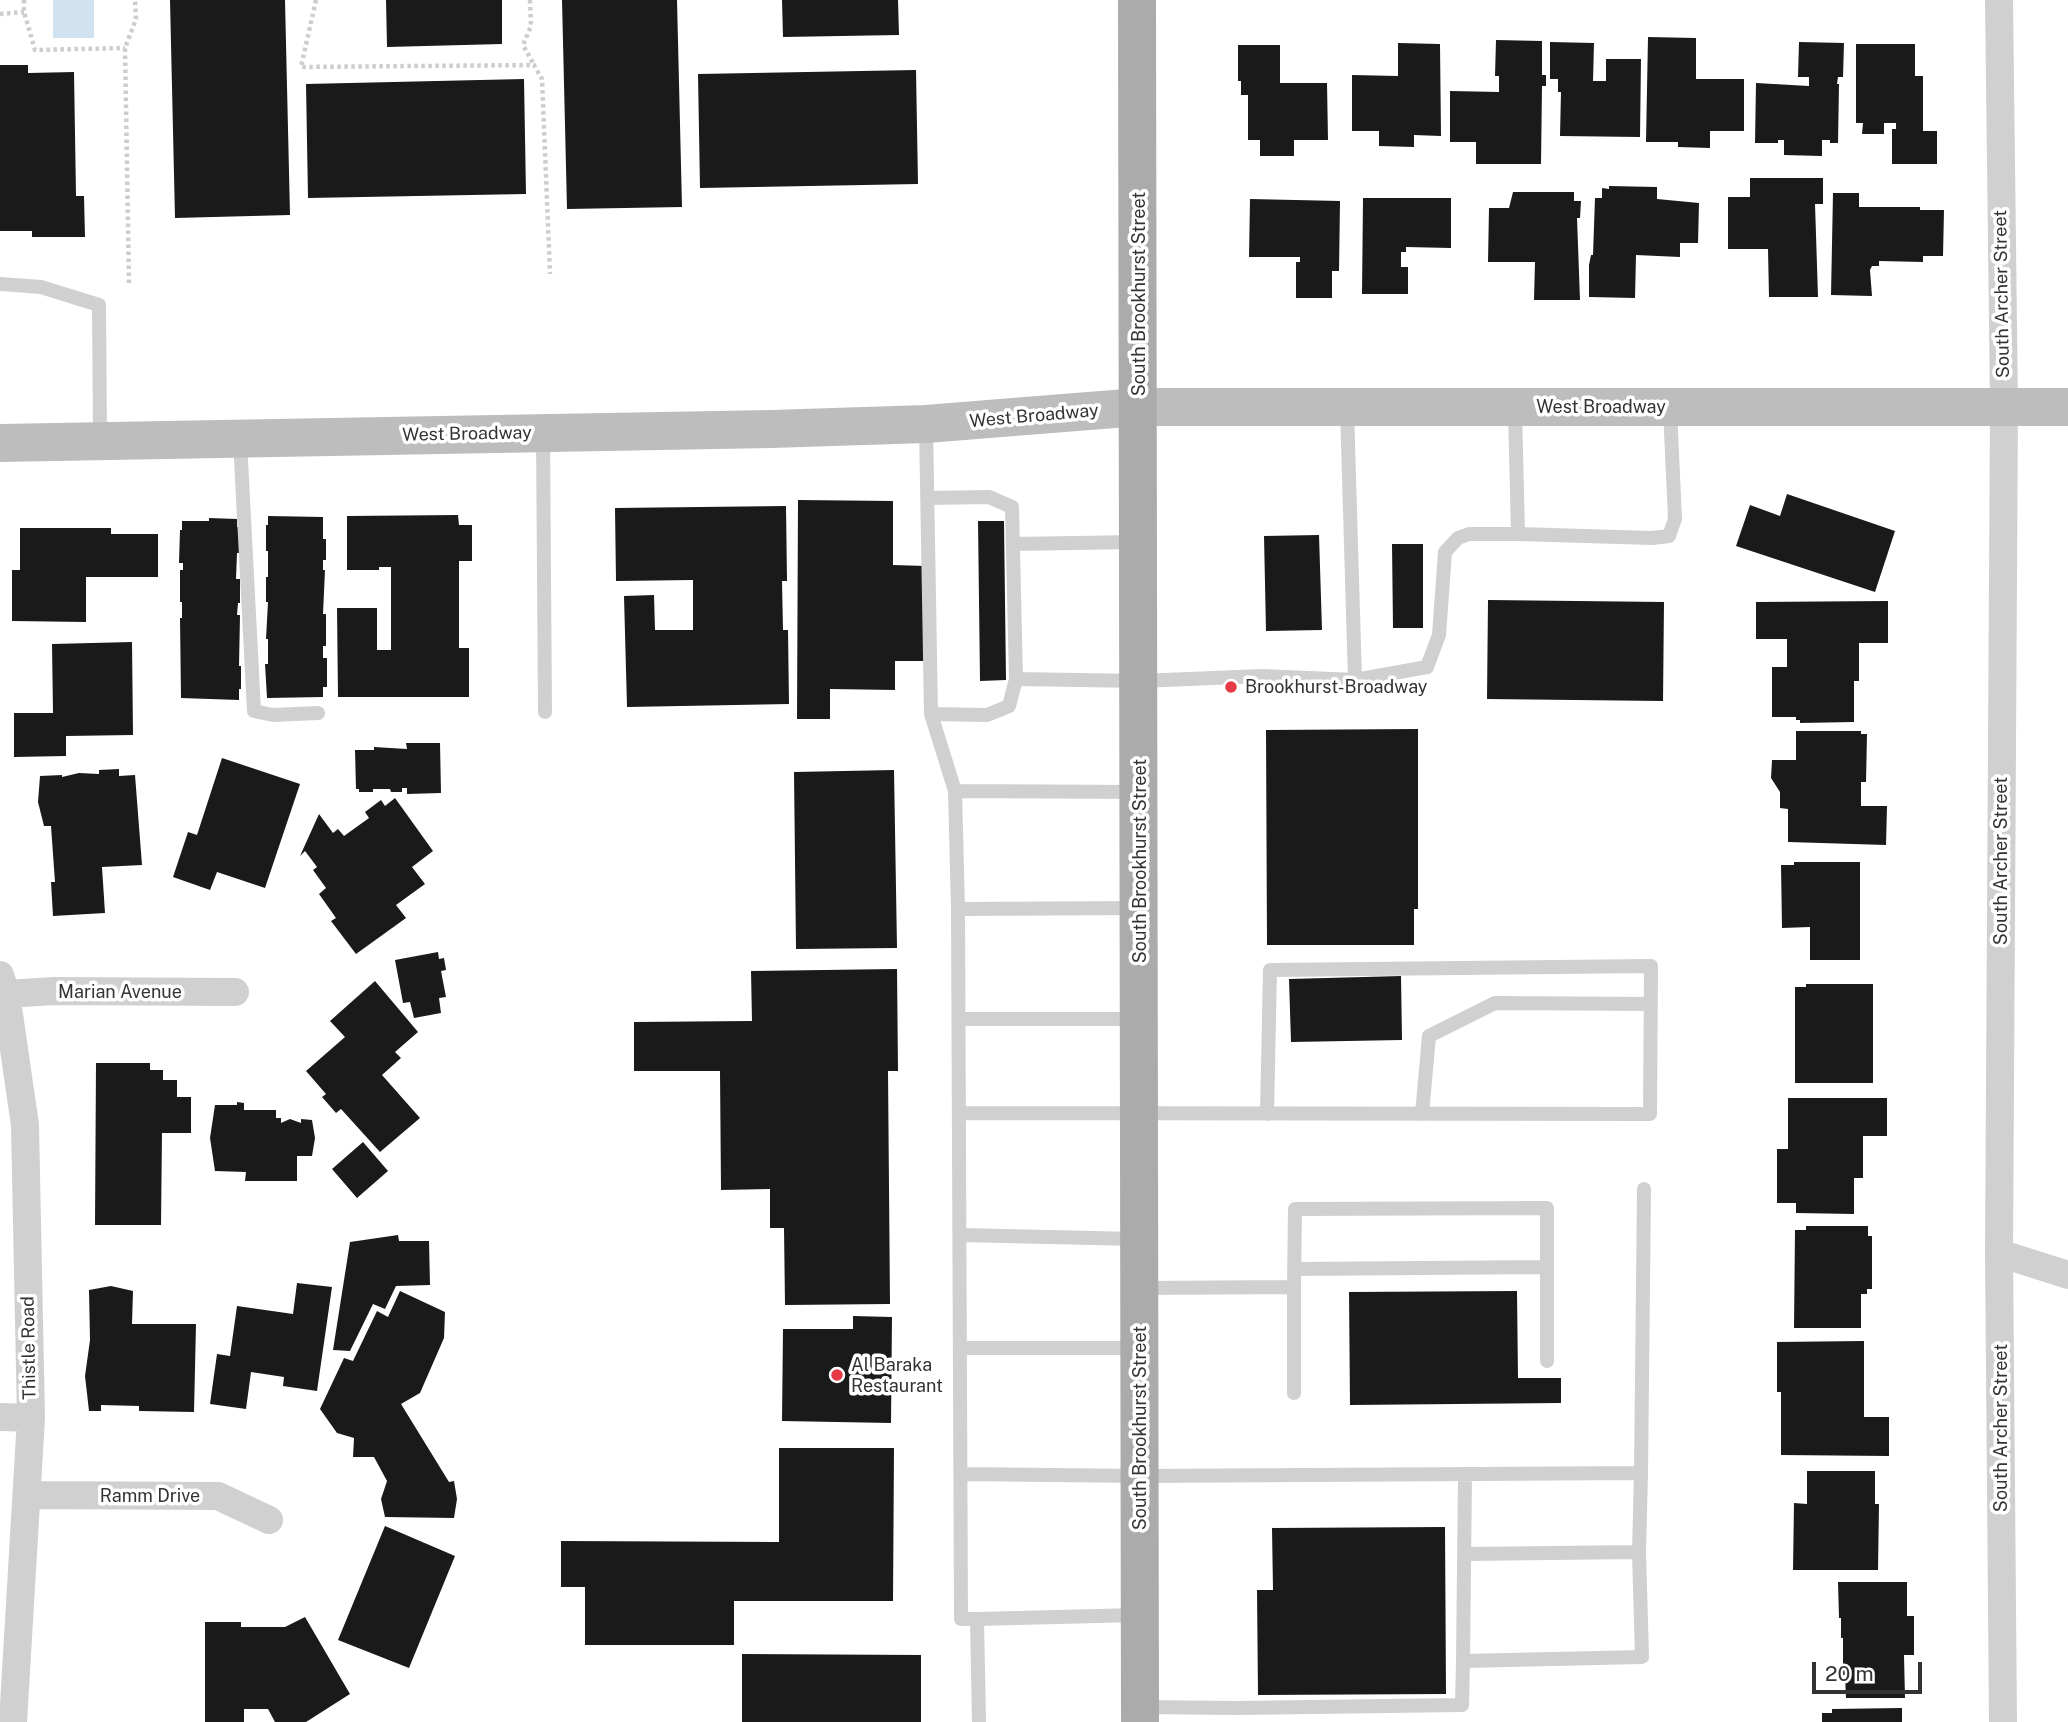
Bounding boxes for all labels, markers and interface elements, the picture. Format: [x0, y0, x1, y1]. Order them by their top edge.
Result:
street label: South Brookhurst Street [1128, 192, 1150, 396]
street label: South Archer Street [1990, 210, 2014, 378]
street label: West Broadway [1536, 396, 1666, 418]
street label: West Broadway [969, 400, 1099, 432]
street label: West Broadway [402, 422, 532, 446]
place label: Brookhurst-Broadway [1245, 676, 1427, 698]
marker: Brookhurst-Broadway [1223, 679, 1239, 695]
street label: South Brookhurst Street [1129, 759, 1151, 963]
street label: South Archer Street [1990, 777, 2012, 945]
street label: Marian Avenue [58, 981, 182, 1003]
street label: Thistle Road [17, 1296, 41, 1400]
street label: South Brookhurst Street [1129, 1326, 1151, 1530]
street label: South Archer Street [1990, 1344, 2012, 1512]
place label: Al Baraka Restaurant [851, 1354, 943, 1396]
marker: Al Baraka Restaurant [829, 1367, 845, 1383]
street label: Ramm Drive [100, 1485, 200, 1507]
scale bar [1816, 1648, 1926, 1692]
text: 20 m [1825, 1661, 1874, 1686]

